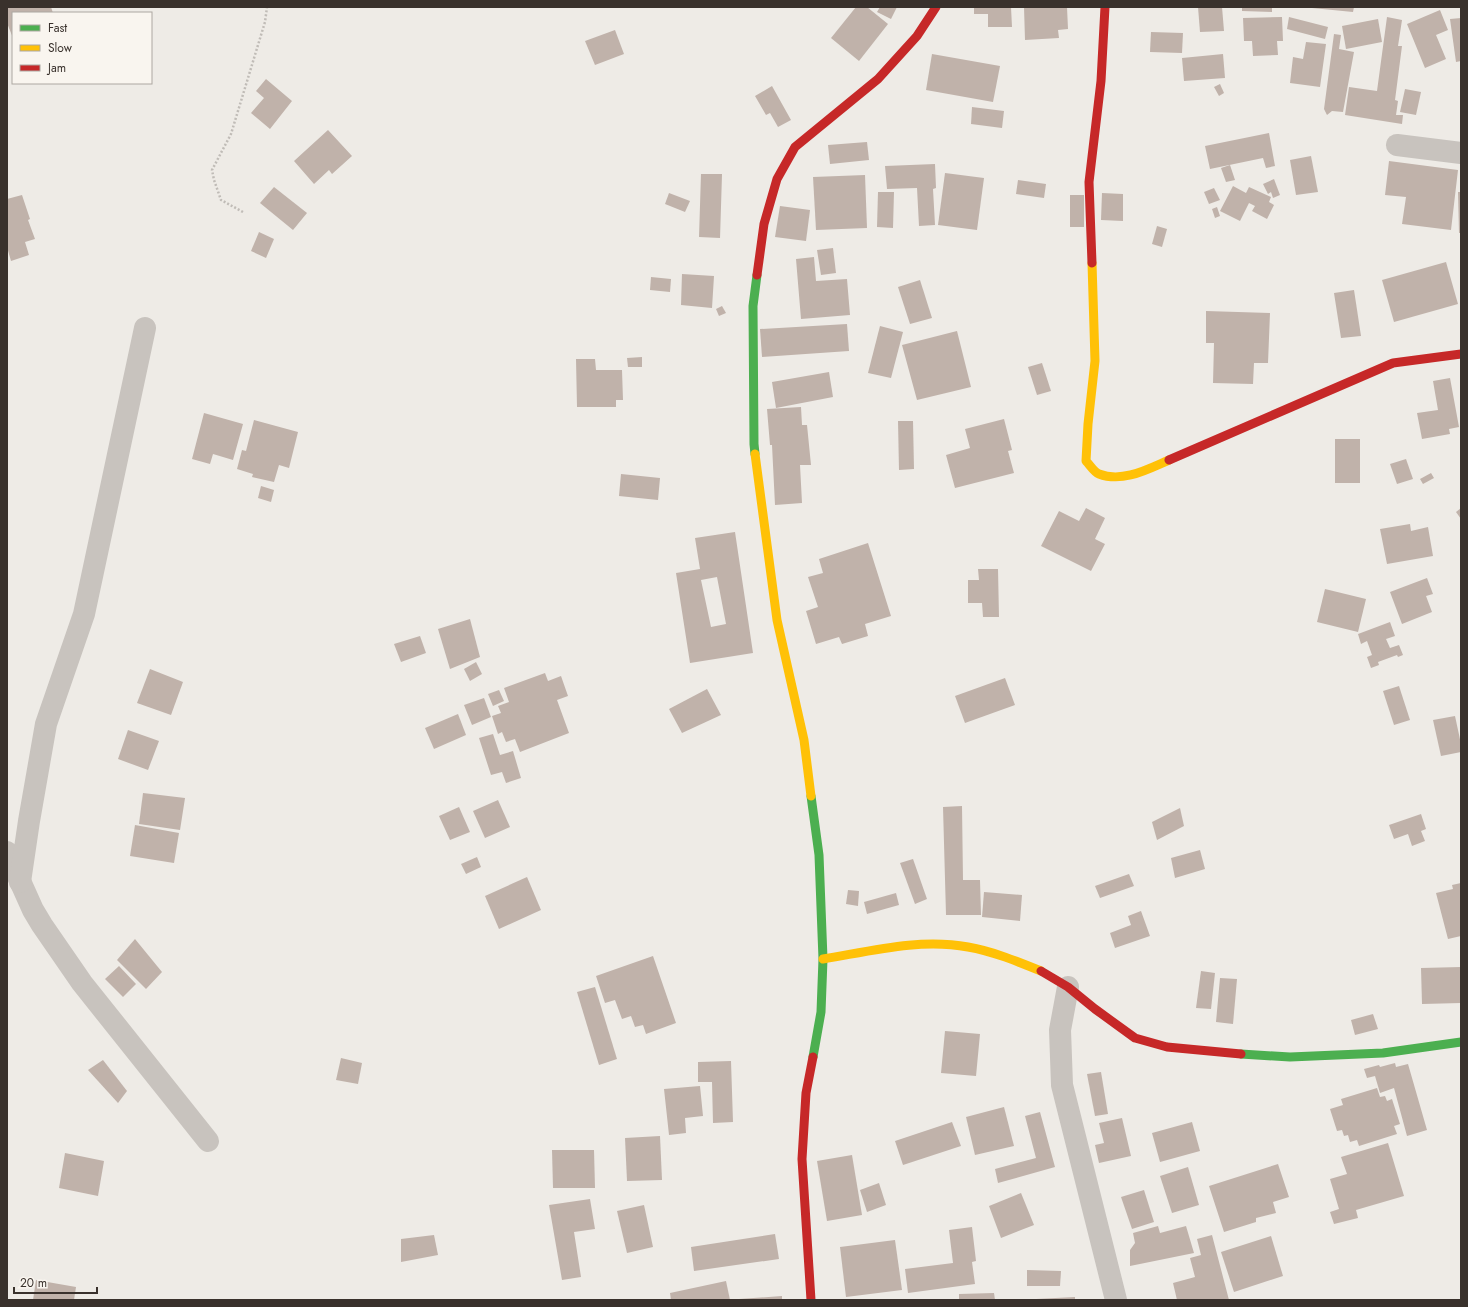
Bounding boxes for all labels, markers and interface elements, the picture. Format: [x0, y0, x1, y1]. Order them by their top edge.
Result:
legend [12, 12, 152, 84]
text: Fast [48, 19, 67, 37]
text: Slow [48, 39, 73, 57]
text: Jam [46, 59, 66, 77]
scale bar [14, 1269, 97, 1295]
text: 20 m [20, 1274, 47, 1292]

